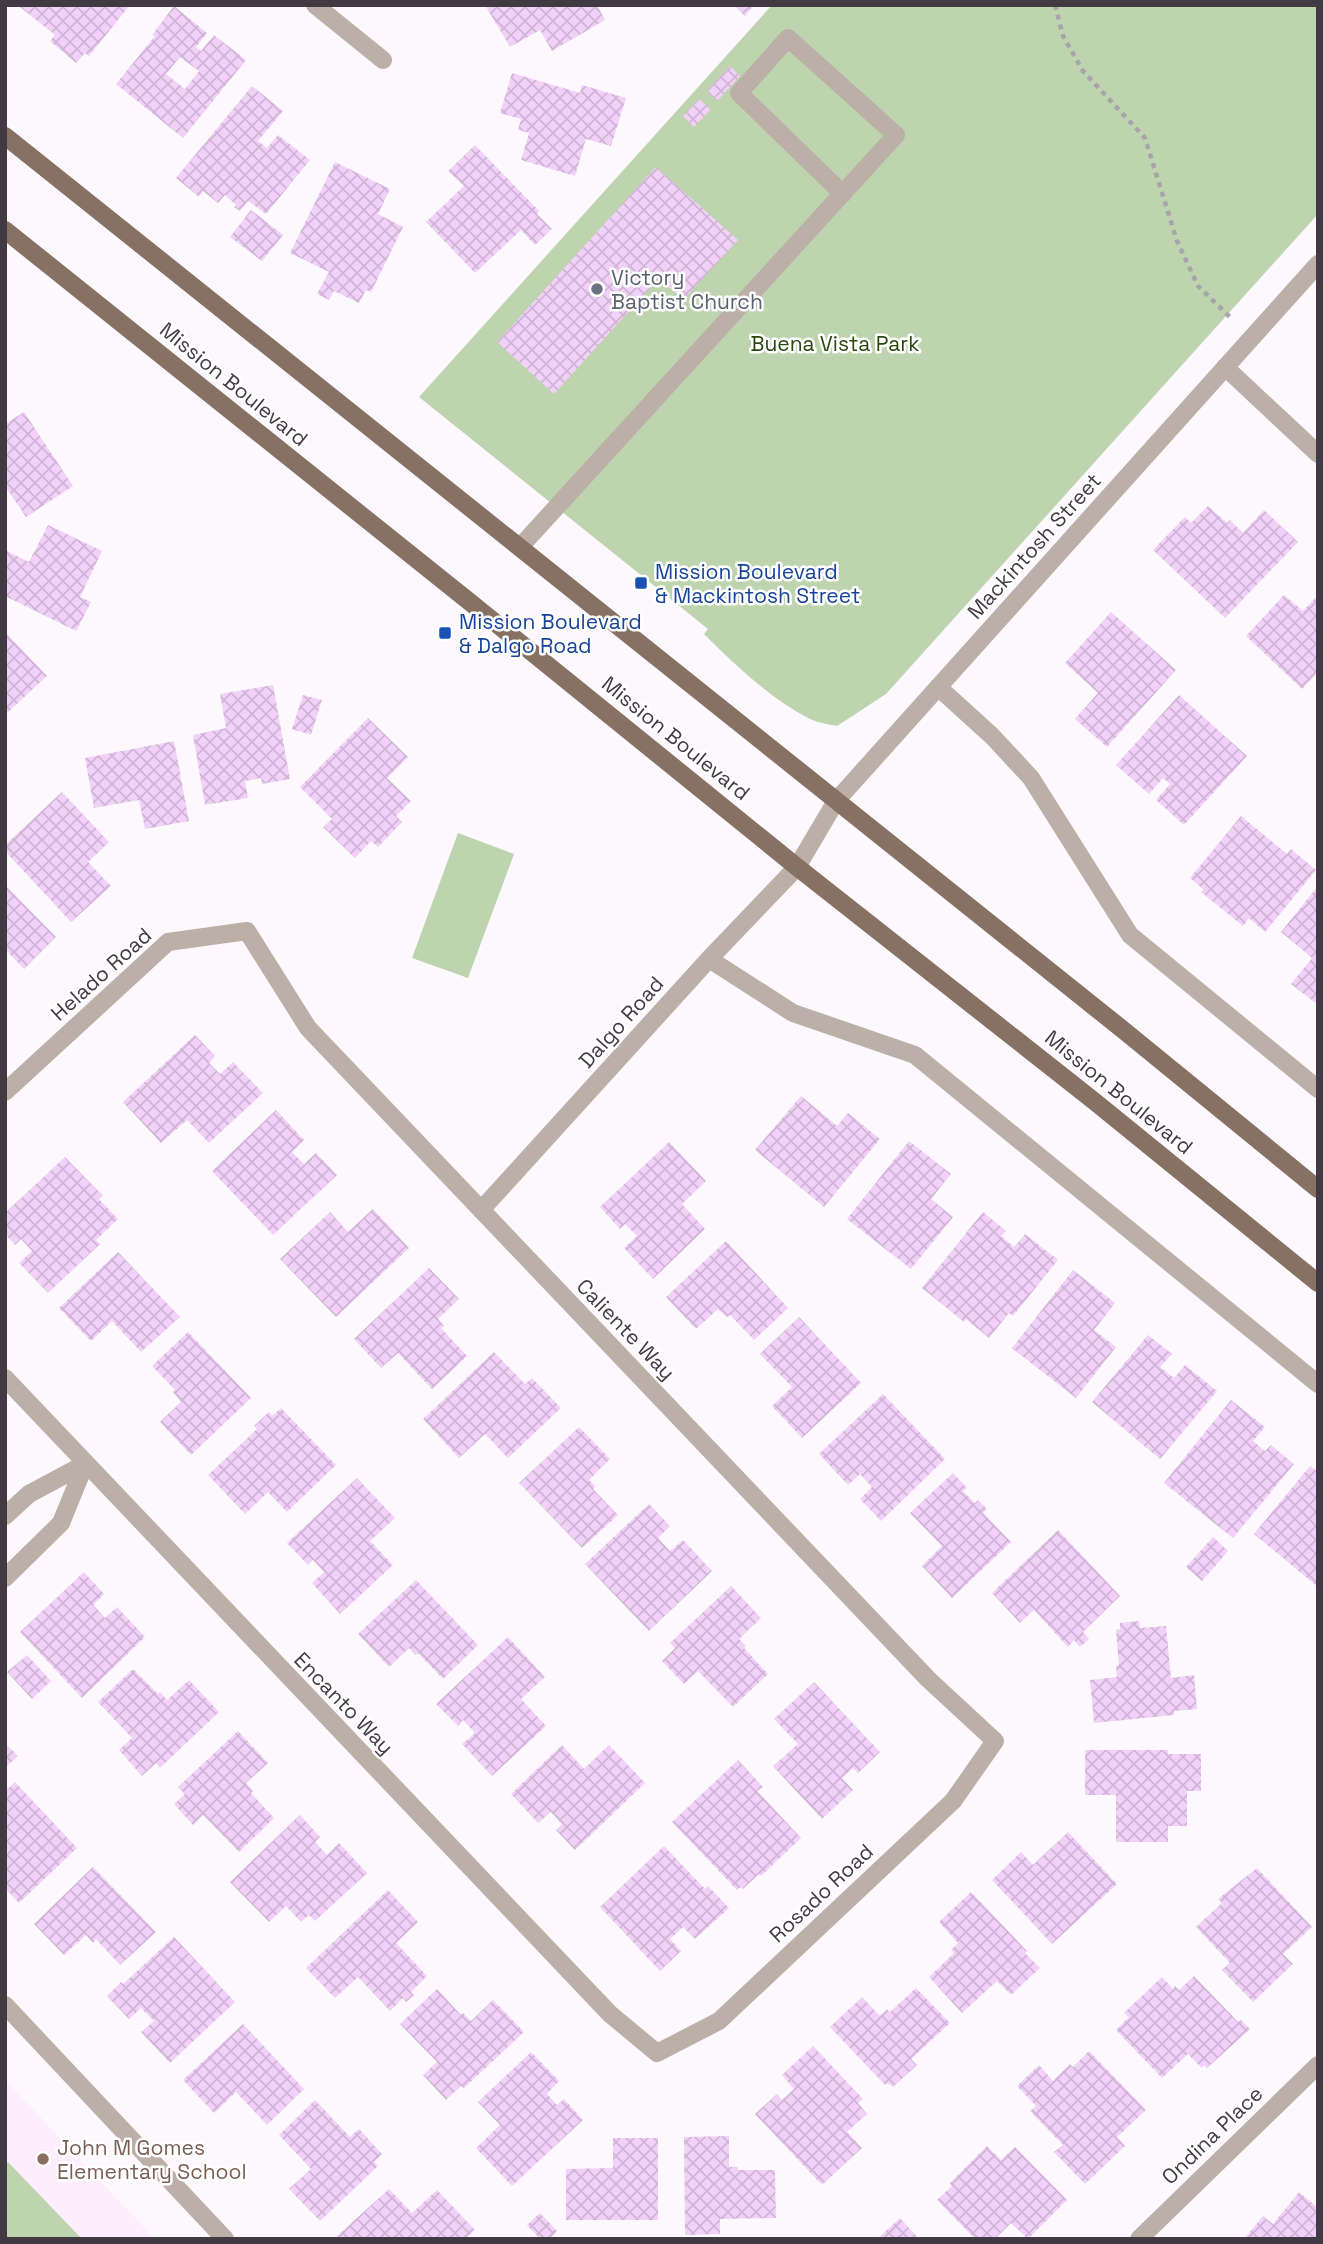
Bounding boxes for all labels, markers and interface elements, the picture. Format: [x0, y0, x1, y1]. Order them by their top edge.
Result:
place label: Victory Baptist Church [611, 264, 763, 315]
marker: Victory Baptist Church [589, 281, 605, 297]
street label: Mission Boulevard [154, 316, 314, 452]
park label: Buena Vista Park [751, 330, 919, 357]
street label: Mackintosh Street [961, 467, 1107, 625]
place label: Mission Boulevard & Mackintosh Street [655, 558, 860, 609]
marker: Mission Boulevard & Mackintosh Street [633, 575, 649, 591]
place label: Mission Boulevard & Dalgo Road [459, 608, 642, 659]
marker: Mission Boulevard & Dalgo Road [437, 625, 453, 641]
street label: Mission Boulevard [596, 670, 756, 806]
street label: Helado Road [45, 922, 157, 1026]
street label: Dalgo Road [573, 970, 669, 1074]
street label: Mission Boulevard [1039, 1024, 1199, 1160]
street label: Caliente Way [571, 1273, 681, 1385]
street label: Encanto Way [288, 1646, 400, 1760]
street label: Rosado Road [763, 1838, 879, 1948]
street label: Ondina Place [1156, 2080, 1268, 2190]
place label: John M Gomes Elementary School [57, 2134, 247, 2185]
marker: John M Gomes Elementary School [35, 2151, 51, 2167]

